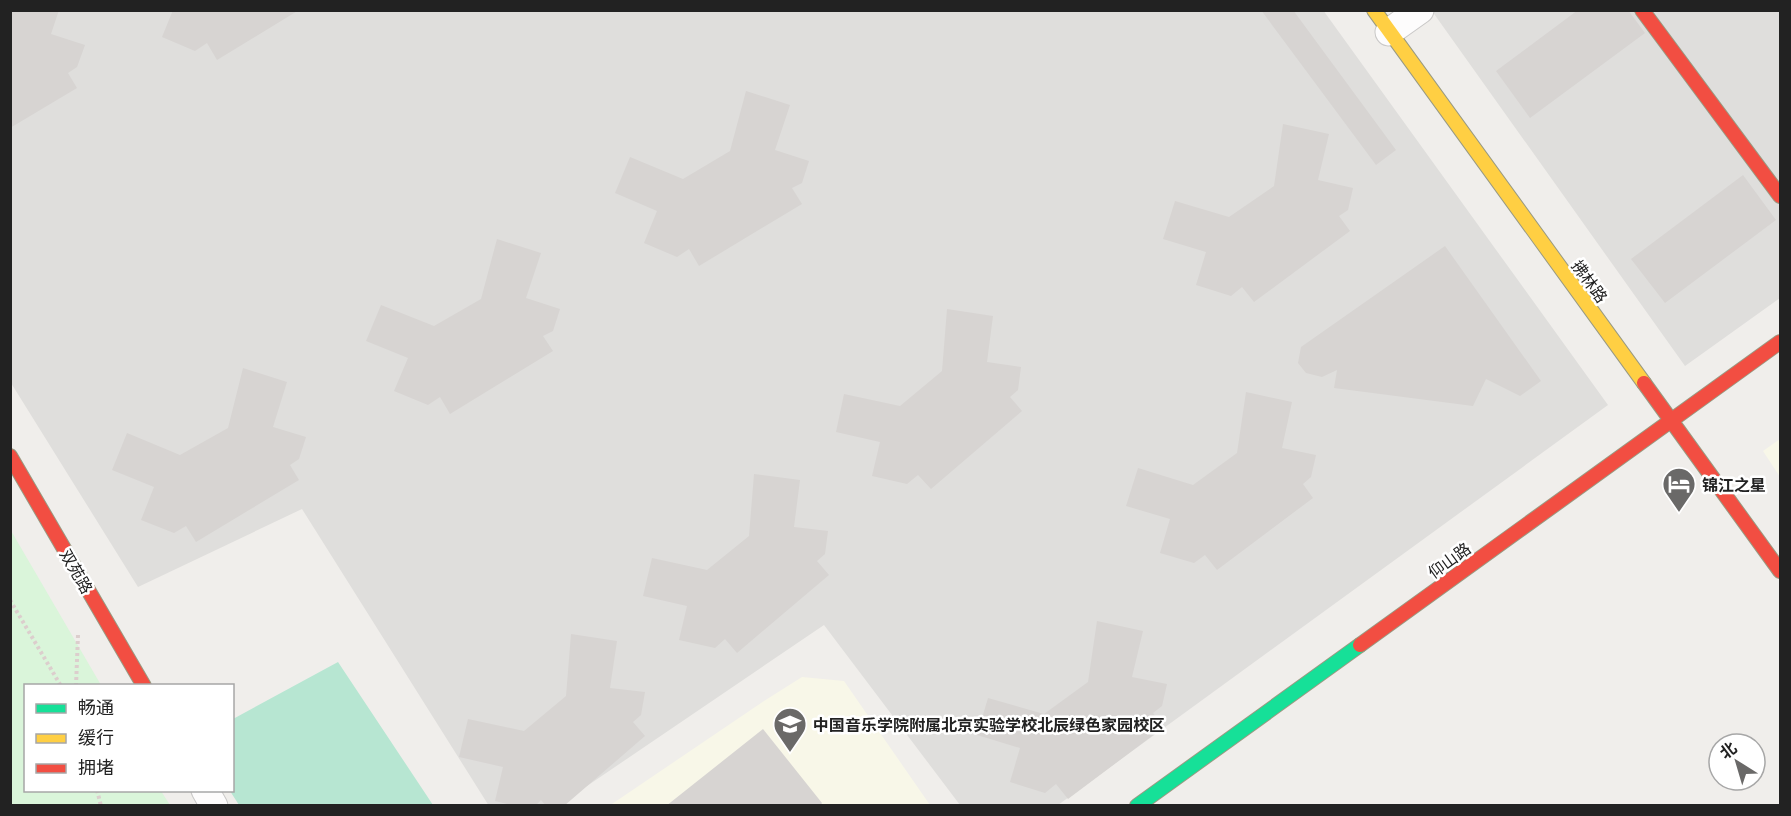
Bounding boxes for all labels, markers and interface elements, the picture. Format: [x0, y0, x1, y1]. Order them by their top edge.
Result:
street label: 拂林路 [1568, 256, 1612, 306]
hotel icon: 锦江之星 [1661, 466, 1697, 513]
place label: 锦江之星 [1702, 475, 1766, 494]
street label: 仰山路 [1424, 538, 1474, 582]
street label: 双苑路 [57, 545, 97, 597]
legend [24, 684, 234, 792]
text: 畅通 [78, 696, 114, 718]
school or university icon: 中国音乐学院附属北京实验学校北辰绿色家园校区 [772, 706, 808, 753]
place label: 中国音乐学院附属北京实验学校北辰绿色家园校区 [813, 715, 1165, 734]
text: 缓行 [78, 726, 114, 748]
north arrow [1707, 732, 1767, 792]
text: 北 [1716, 737, 1740, 762]
text: 拥堵 [78, 756, 114, 778]

